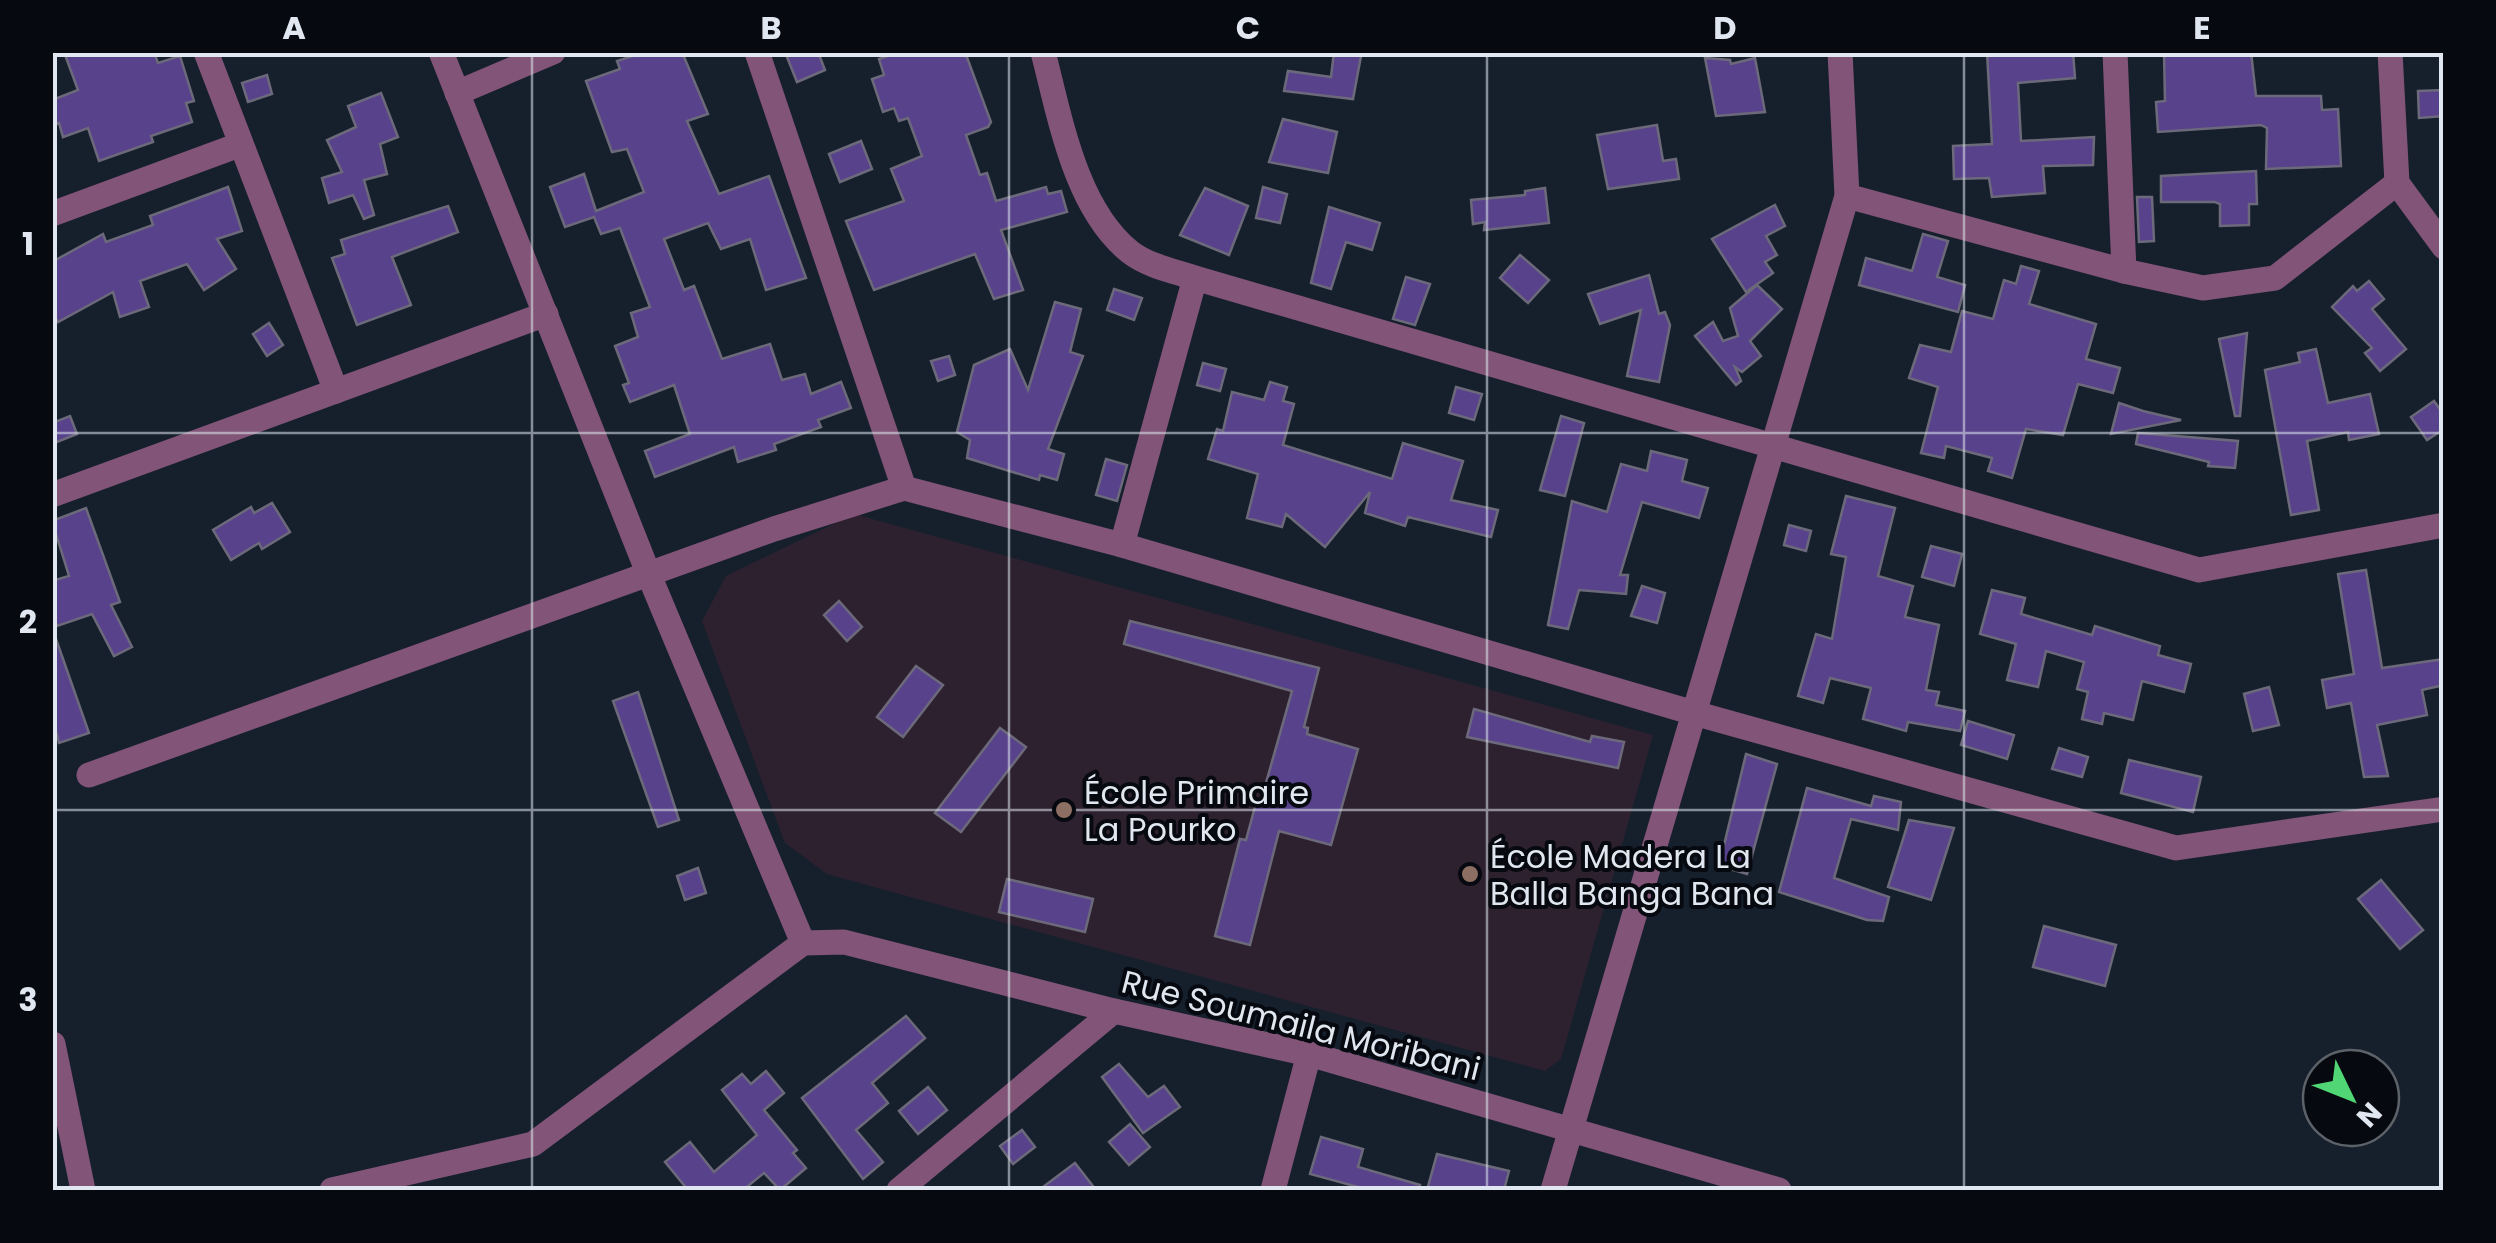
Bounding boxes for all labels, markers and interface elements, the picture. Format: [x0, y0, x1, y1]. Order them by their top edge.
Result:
text: A [282, 5, 306, 50]
text: B [760, 5, 782, 50]
text: C [1236, 5, 1260, 50]
text: D [1713, 5, 1737, 50]
text: E [2193, 5, 2211, 50]
text: 1 [22, 221, 34, 266]
text: 2 [19, 599, 37, 644]
place label: École Primaire La Pourko [1084, 770, 1309, 852]
marker: École Primaire La Pourko [1053, 799, 1075, 821]
place label: École Madera La Balla Banga Bana [1490, 834, 1774, 916]
marker: École Madera La Balla Banga Bana [1459, 863, 1481, 885]
street label: Rue Soumaila Moribani [1117, 959, 1485, 1091]
text: 3 [18, 977, 38, 1022]
north arrow [2301, 1048, 2401, 1148]
text: N [2347, 1094, 2390, 1136]

